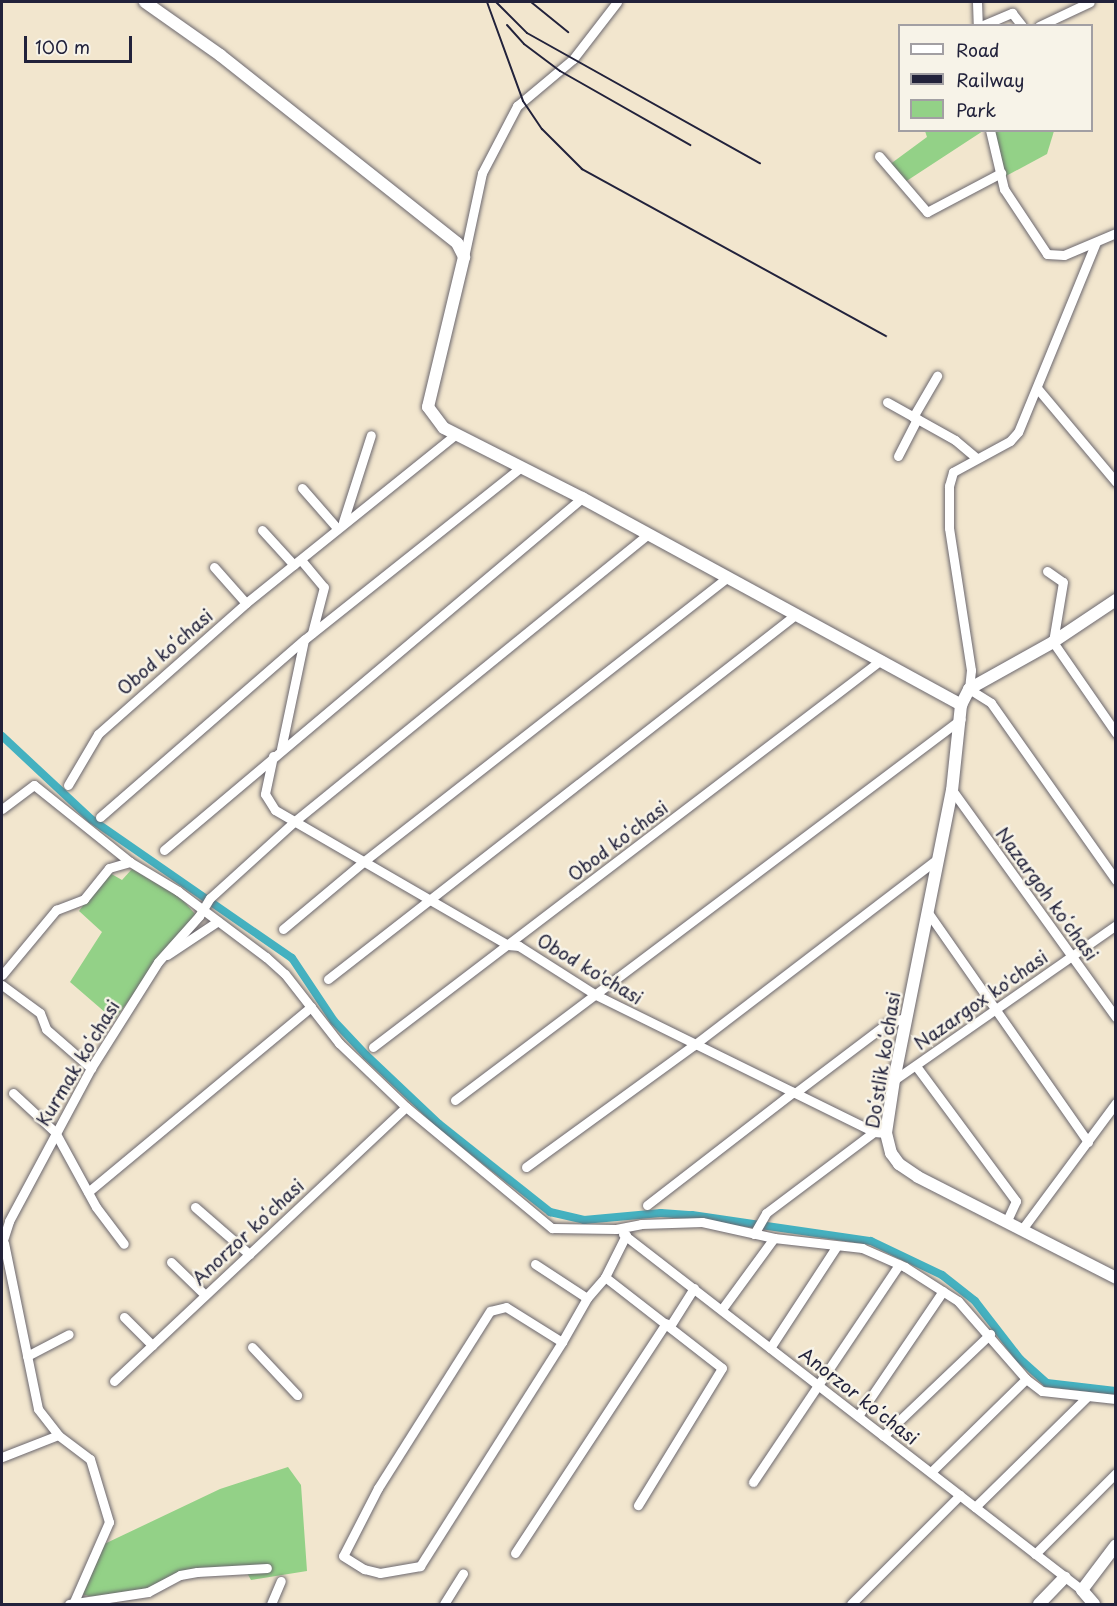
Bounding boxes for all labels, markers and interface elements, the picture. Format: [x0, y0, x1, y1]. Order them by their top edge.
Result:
scale bar [27, 24, 135, 62]
legend [898, 24, 1093, 132]
text: 100 m [35, 33, 90, 60]
text: Road [956, 36, 1000, 63]
text: Railway [956, 66, 1024, 93]
text: Park [956, 96, 996, 123]
street label: Obod koʻchasi [113, 605, 217, 699]
street label: Obod koʻchasi [564, 797, 672, 885]
street label: Nazargoh koʻchasi [991, 823, 1103, 965]
street label: Obod ko'chasi [533, 929, 647, 1009]
street label: Nazargox ko'chasi [910, 946, 1052, 1054]
street label: Doʻstlik koʻchasi [861, 990, 905, 1130]
street label: Kurmak koʻchasi [32, 996, 124, 1130]
street label: Anorzor koʻchasi [188, 1175, 308, 1289]
street label: Anorzor koʻchasi [795, 1343, 923, 1449]

